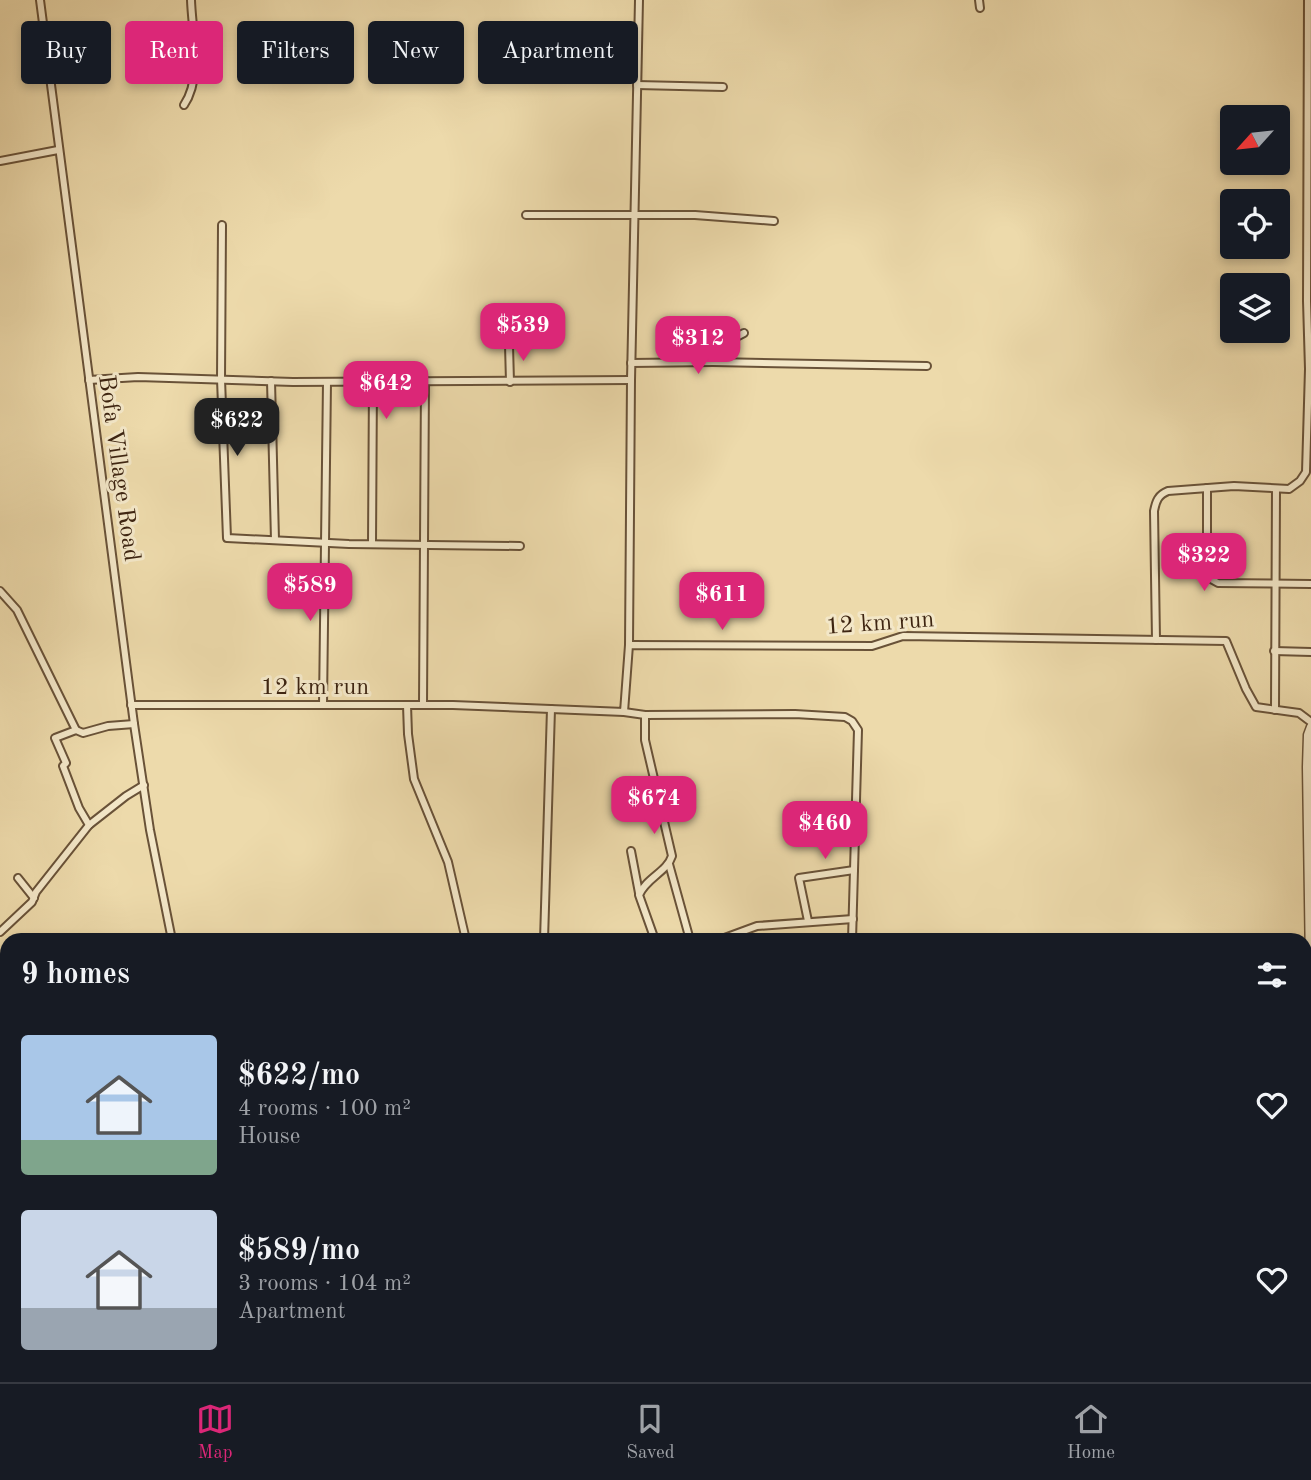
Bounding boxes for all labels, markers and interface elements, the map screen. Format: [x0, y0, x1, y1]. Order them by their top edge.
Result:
chip: Buy [21, 21, 111, 84]
chip: Rent [125, 21, 223, 84]
chip: Filters [237, 21, 354, 84]
chip: New [368, 21, 464, 84]
chip: Apartment [478, 21, 638, 84]
north arrow [1220, 105, 1290, 175]
map controls [1220, 105, 1290, 343]
button: locate [1220, 189, 1290, 259]
button: layers [1220, 273, 1290, 343]
pin: $539 [482, 304, 564, 363]
text: $539 [496, 314, 550, 337]
pin: $312 [657, 316, 739, 376]
text: $312 [671, 327, 725, 350]
pin: $642 [345, 362, 427, 421]
text: $642 [359, 372, 413, 395]
street label: Bofa Village Road [93, 374, 143, 563]
pin: $622 [196, 398, 278, 458]
text: $622 [210, 409, 264, 432]
pin: $322 [1163, 534, 1245, 593]
text: $322 [1177, 544, 1231, 567]
pin: $589 [269, 564, 351, 623]
pin: $611 [681, 572, 763, 632]
text: $589 [283, 574, 337, 597]
text: $611 [695, 583, 749, 606]
street label: 12 km run [825, 608, 935, 640]
street label: 12 km run [261, 676, 369, 700]
pin: $674 [613, 776, 695, 836]
text: $674 [627, 787, 681, 810]
pin: $460 [784, 802, 866, 861]
text: $460 [798, 812, 852, 835]
icon: filters [1253, 956, 1291, 994]
text: 9 homes [21, 960, 130, 990]
text: $622/mo [238, 1061, 360, 1091]
icon: home [77, 1063, 161, 1147]
icon: heart [1253, 1086, 1291, 1124]
text: 4 rooms · 100 m² [238, 1097, 411, 1120]
text: House [238, 1125, 300, 1148]
text: $589/mo [238, 1236, 360, 1266]
icon: home [77, 1238, 161, 1322]
icon: heart [1253, 1261, 1291, 1299]
text: 3 rooms · 104 m² [238, 1272, 411, 1295]
text: Apartment [238, 1300, 346, 1323]
tab: Map [196, 1400, 234, 1465]
tab: Saved [626, 1400, 675, 1465]
tab: Home [1067, 1400, 1115, 1465]

